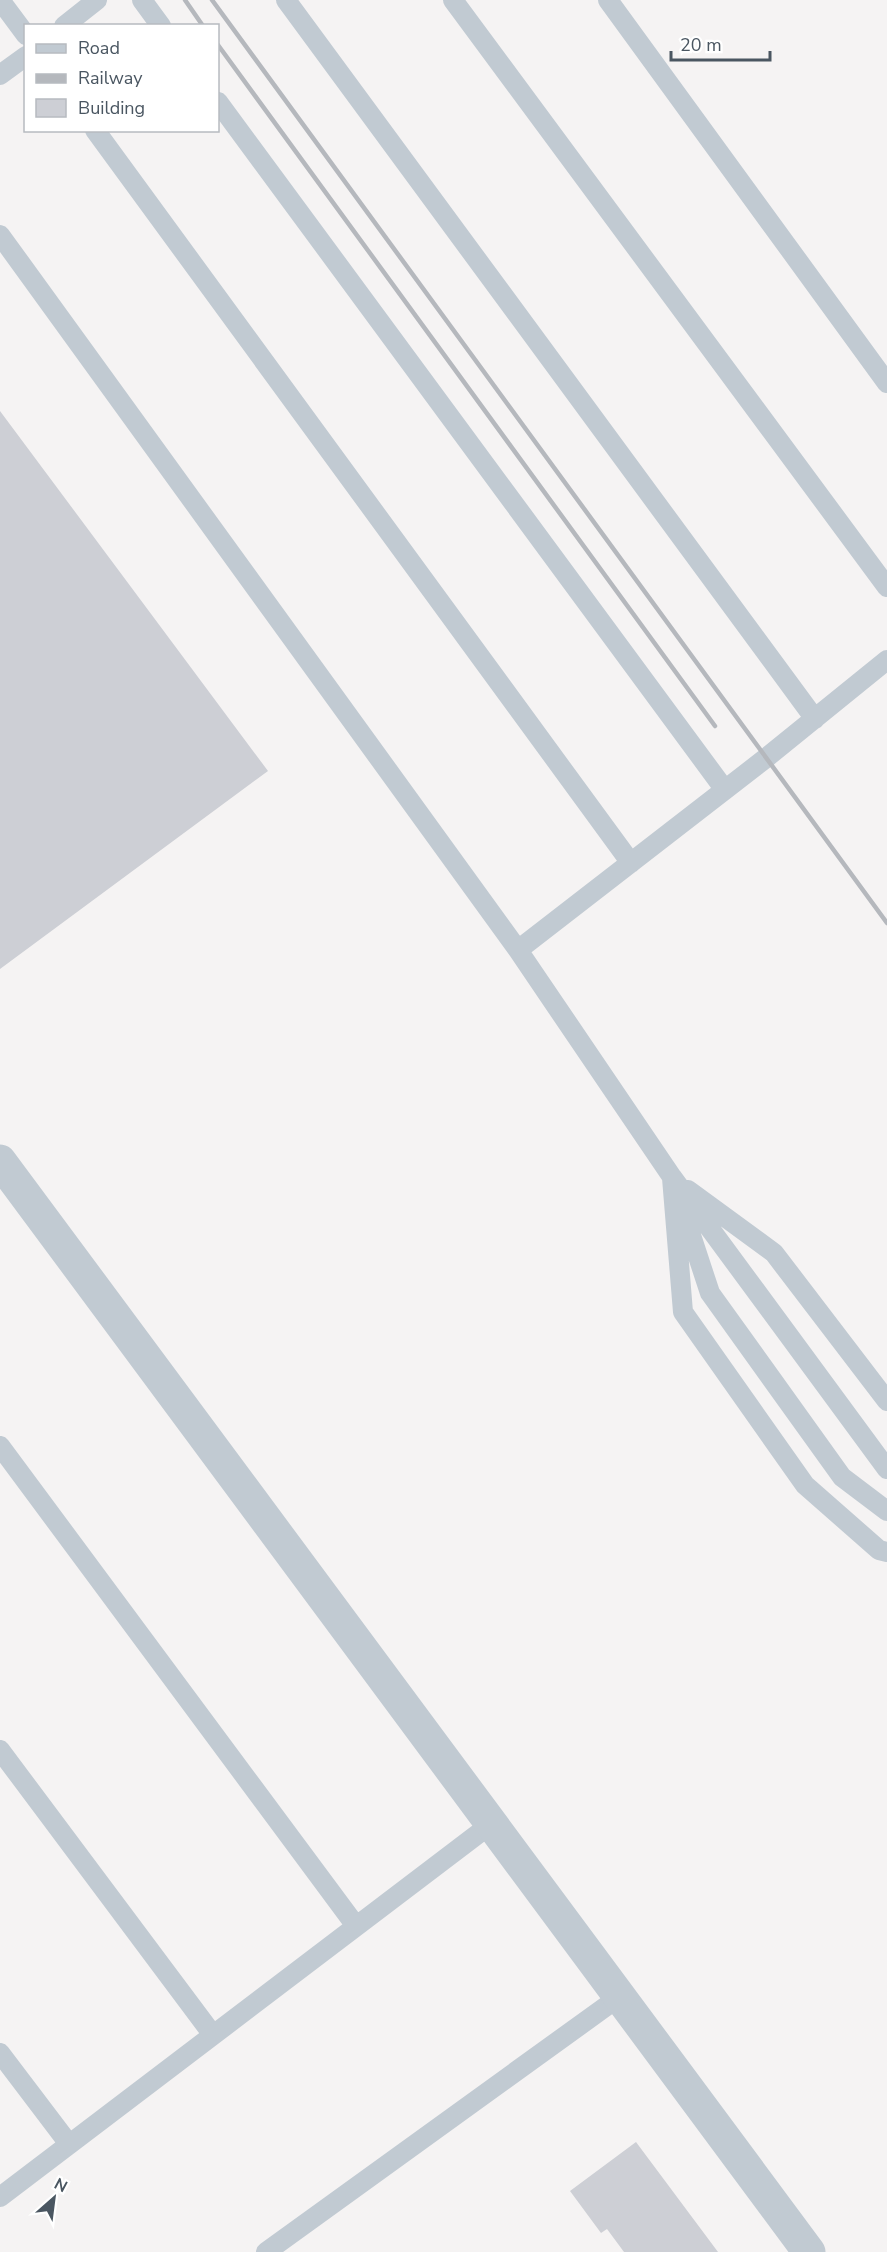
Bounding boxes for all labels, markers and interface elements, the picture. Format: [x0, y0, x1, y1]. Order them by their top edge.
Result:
legend [24, 24, 219, 132]
scale bar [671, 24, 770, 62]
text: 20 m [680, 33, 722, 57]
text: Road [78, 36, 120, 60]
text: Railway [78, 66, 143, 90]
text: Building [78, 96, 145, 120]
north arrow [24, 2168, 84, 2228]
text: N [50, 2173, 71, 2198]

